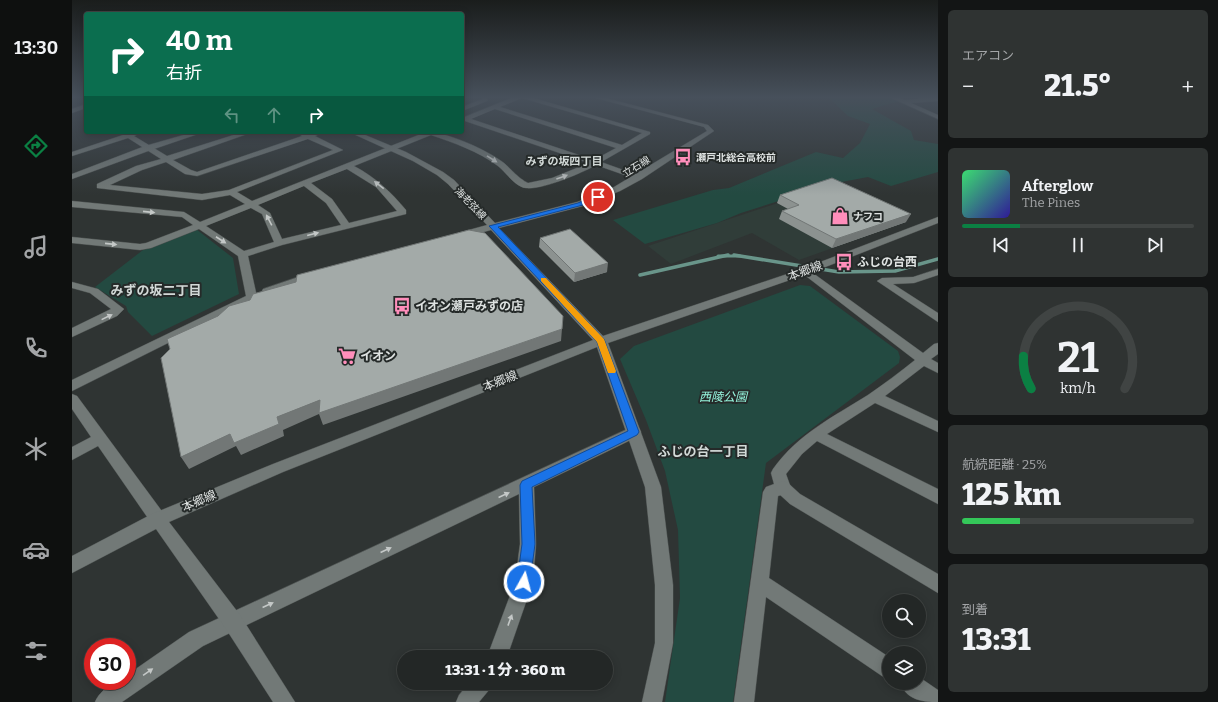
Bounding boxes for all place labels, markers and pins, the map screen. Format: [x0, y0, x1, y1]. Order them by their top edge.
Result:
bus stop icon: 瀬戸北総合高校前 [673, 147, 693, 167]
place label: 瀬戸北総合高校前 [696, 152, 776, 164]
pin [581, 180, 615, 214]
shop icon: ナフコ [830, 206, 850, 226]
place label: ナフコ [853, 211, 883, 223]
bus stop icon: ふじの台西 [834, 252, 854, 272]
place label: ふじの台西 [857, 255, 917, 269]
bus stop icon: イオン瀬戸みずの店 [392, 296, 412, 316]
place label: イオン瀬戸みずの店 [415, 299, 523, 313]
supermarket icon: イオン [337, 346, 357, 366]
place label: イオン [360, 349, 396, 363]

